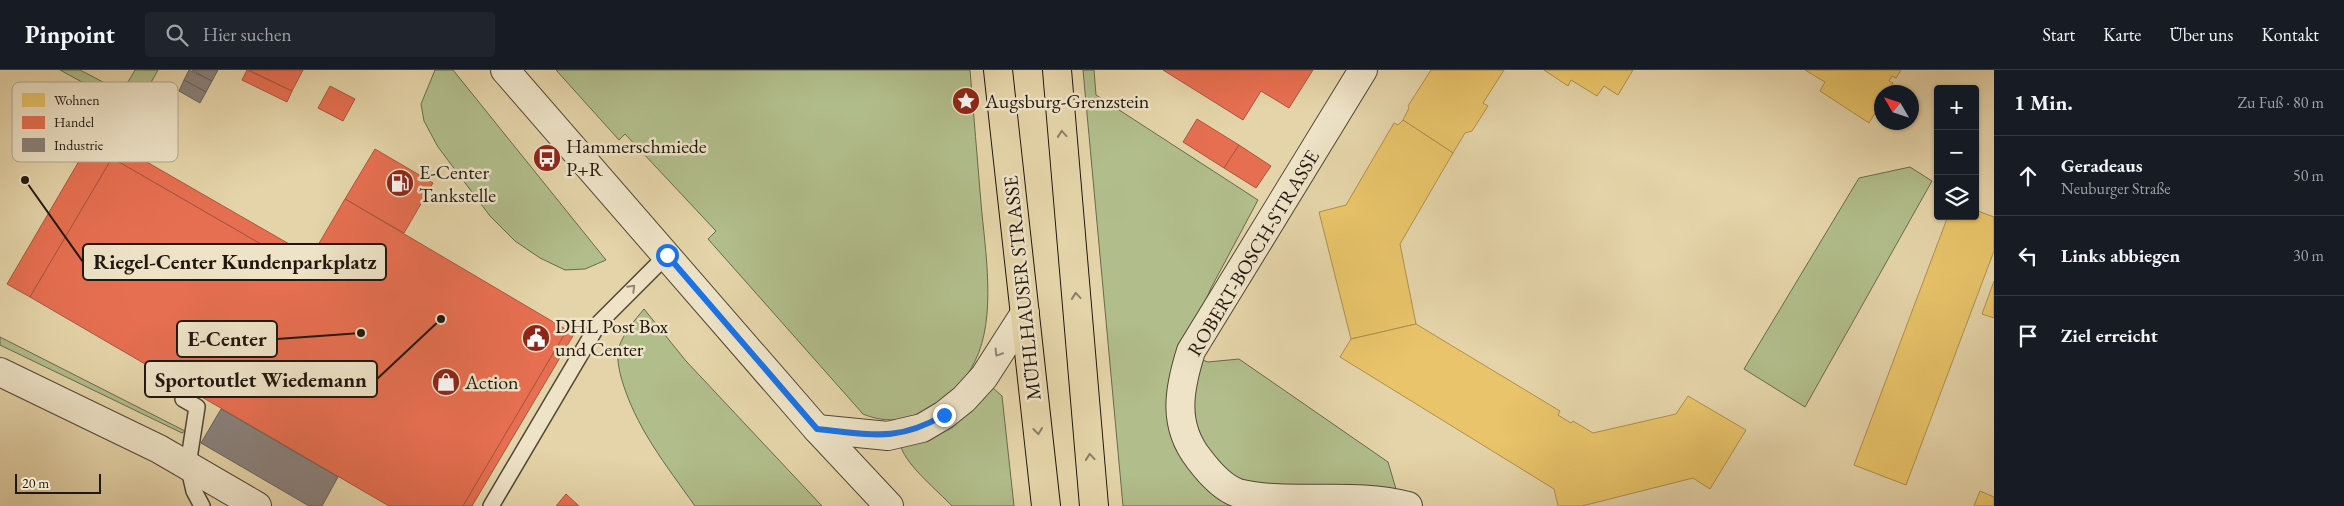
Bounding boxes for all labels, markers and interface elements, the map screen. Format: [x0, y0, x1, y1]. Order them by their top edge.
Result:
search box [145, 12, 495, 57]
text: Pinpoint [25, 19, 115, 50]
icon: search [163, 21, 191, 49]
text: Hier suchen [203, 22, 292, 47]
text: Start [2042, 23, 2075, 46]
text: Karte [2103, 23, 2141, 46]
text: Über uns [2169, 23, 2233, 46]
text: Kontakt [2261, 23, 2319, 46]
legend [12, 82, 178, 162]
north arrow [1874, 85, 1919, 130]
map controls [1934, 85, 1979, 220]
button: + [1934, 85, 1979, 130]
place icon: Augsburg-Grenzstein [951, 86, 981, 116]
place label: Augsburg-Grenzstein [984, 88, 1150, 114]
text: 1 Min. [2014, 89, 2073, 116]
text: Wohnen [54, 91, 100, 109]
text: Zu Fuß · 80 m [2237, 92, 2324, 113]
text: Handel [54, 113, 95, 131]
one-way arrow [1057, 129, 1068, 137]
button: − [1934, 130, 1979, 175]
place label: Hammerschmiede P+R [566, 133, 707, 182]
text: Industrie [54, 136, 104, 154]
bus stop icon: Hammerschmiede P+R [532, 143, 562, 173]
street label: ROBERT-BOSCH-STRASSE [1181, 145, 1325, 361]
text: Geradeaus [2061, 153, 2143, 178]
place label: E-Center Tankstelle [419, 159, 496, 208]
icon: ahead [2014, 162, 2042, 190]
text: 50 m [2293, 165, 2324, 186]
fuel station icon: E-Center Tankstelle [385, 168, 415, 198]
street label: MÜHLHAUSER STRASSE [997, 174, 1047, 402]
button: layers [1934, 175, 1979, 220]
text: Neuburger Straße [2061, 178, 2171, 199]
icon: left [2014, 242, 2042, 270]
text: Links abbiegen [2061, 243, 2180, 268]
callout: Riegel-Center Kundenparkplatz [83, 244, 386, 280]
route start [656, 244, 679, 267]
text: 30 m [2293, 245, 2324, 266]
text: Riegel-Center Kundenparkplatz [93, 248, 377, 275]
one-way arrow [626, 285, 635, 294]
one-way arrow [1071, 291, 1082, 299]
place label: DHL Post Box und Center [555, 313, 669, 362]
callout: E-Center [177, 321, 277, 357]
icon: arrive [2014, 322, 2042, 350]
public building icon: DHL Post Box und Center [521, 323, 551, 353]
text: Ziel erreicht [2061, 323, 2158, 348]
text: E-Center [187, 325, 267, 352]
one-way arrow [995, 348, 1005, 357]
callout: Sportoutlet Wiedemann [145, 361, 377, 397]
text: Sportoutlet Wiedemann [155, 366, 367, 393]
shop icon: Action [431, 367, 461, 397]
place label: Action [464, 369, 519, 395]
route end [933, 404, 956, 427]
one-way arrow [1032, 427, 1043, 435]
one-way arrow [1085, 453, 1096, 461]
scale bar [15, 471, 101, 494]
text: 20 m [22, 474, 49, 492]

